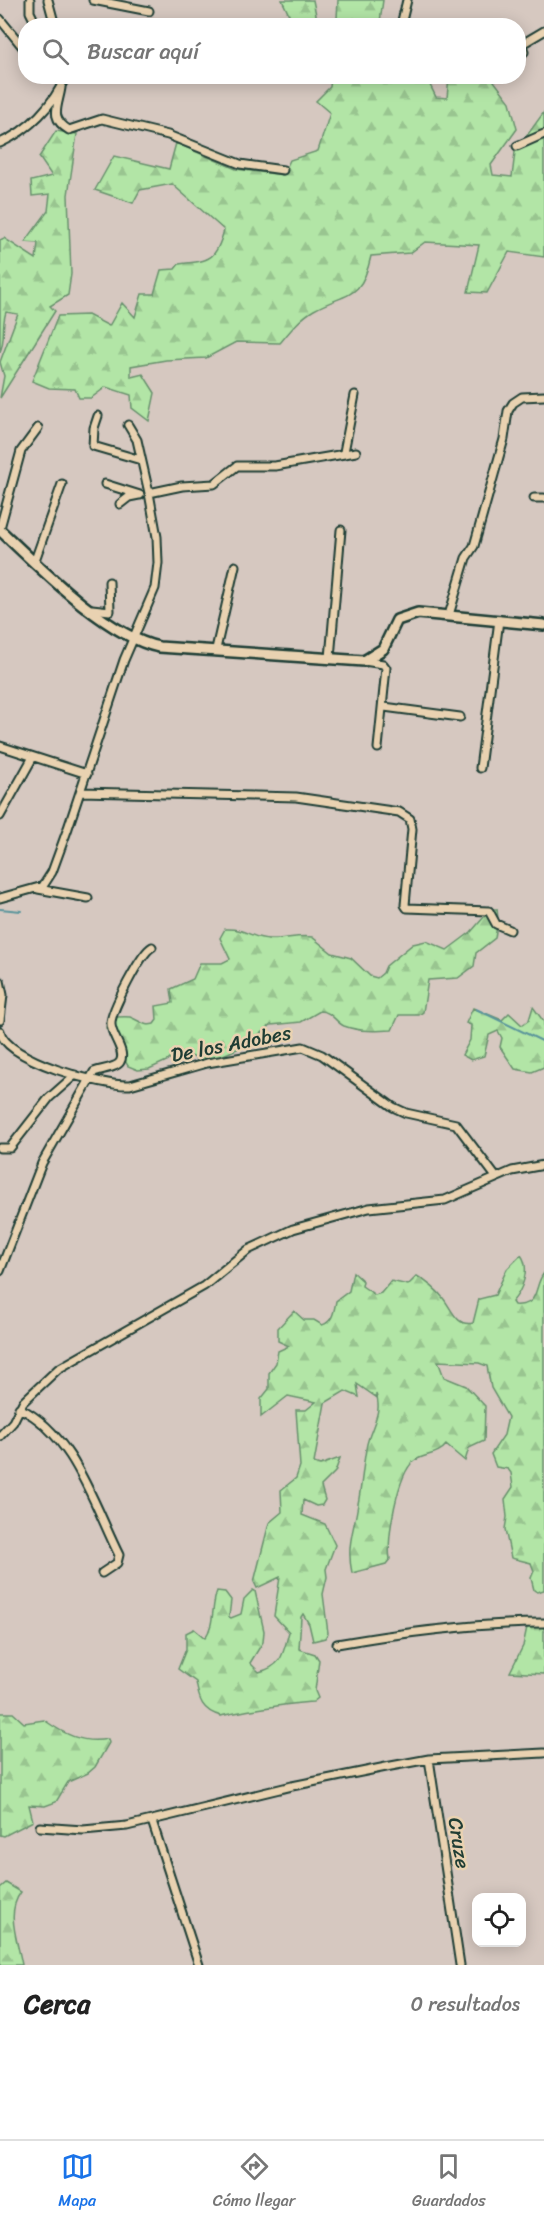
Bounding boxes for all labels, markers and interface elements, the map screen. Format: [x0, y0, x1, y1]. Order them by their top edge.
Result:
search box [18, 18, 526, 84]
text: Buscar aquí [87, 32, 199, 71]
icon: search [39, 35, 72, 68]
street label: De los Adobes [168, 1015, 295, 1073]
street label: Cruze [438, 1815, 480, 1871]
map controls [472, 1893, 526, 1947]
button: locate [472, 1893, 526, 1947]
text: Cerca [24, 1981, 90, 2027]
text: 0 resultados [410, 1987, 520, 2022]
tab: Mapa [58, 2150, 96, 2215]
tab: Cómo llegar [213, 2150, 295, 2215]
tab: Guardados [412, 2150, 486, 2215]

